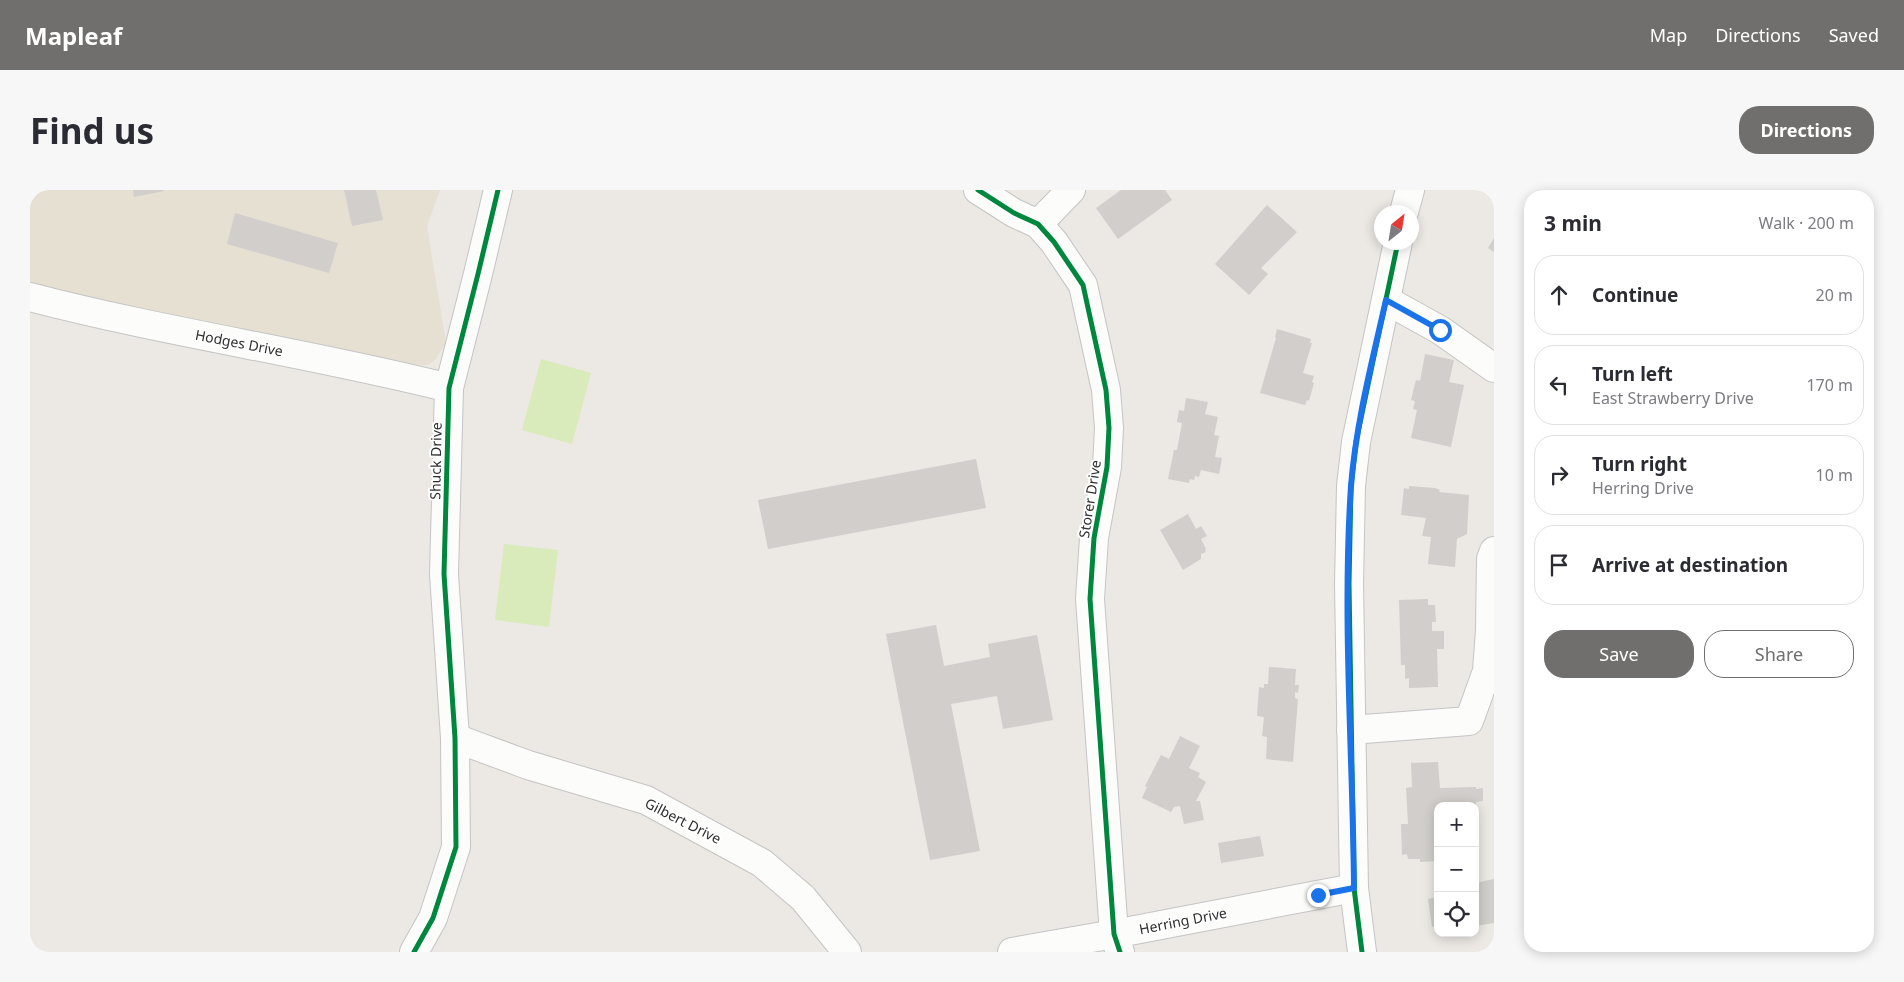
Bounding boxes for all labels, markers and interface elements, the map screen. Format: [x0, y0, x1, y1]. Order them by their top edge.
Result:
text: Mapleaf [25, 19, 122, 52]
text: Map [1650, 23, 1687, 47]
text: Directions [1715, 23, 1801, 47]
text: Saved [1829, 23, 1879, 47]
button: Directions [1739, 106, 1874, 154]
text: Find us [30, 107, 154, 154]
north arrow [1374, 205, 1419, 250]
text: 3 min [1544, 209, 1602, 237]
text: Walk · 200 m [1759, 212, 1854, 234]
icon: ahead [1545, 281, 1573, 309]
text: Continue [1592, 282, 1678, 308]
text: 20 m [1816, 284, 1853, 306]
route start [1429, 319, 1452, 342]
street label: Hodges Drive [194, 325, 285, 360]
text: Turn left [1592, 361, 1673, 387]
icon: left [1545, 371, 1573, 399]
text: 170 m [1806, 374, 1853, 396]
text: East Strawberry Drive [1592, 387, 1754, 409]
street label: Shuck Drive [425, 422, 446, 500]
text: Turn right [1592, 451, 1687, 477]
street label: Storer Drive [1074, 458, 1105, 539]
icon: right [1545, 461, 1573, 489]
text: 10 m [1816, 464, 1853, 486]
text: Herring Drive [1592, 477, 1694, 499]
icon: arrive [1545, 551, 1573, 579]
text: Arrive at destination [1592, 552, 1788, 578]
button: Save [1544, 630, 1694, 678]
button: Share [1704, 630, 1854, 678]
street label: Gilbert Drive [642, 793, 725, 848]
map controls [1434, 802, 1479, 937]
button: + [1434, 802, 1479, 847]
button: − [1434, 847, 1479, 892]
route end [1307, 884, 1330, 907]
button: locate [1434, 892, 1479, 937]
street label: Herring Drive [1137, 903, 1228, 938]

